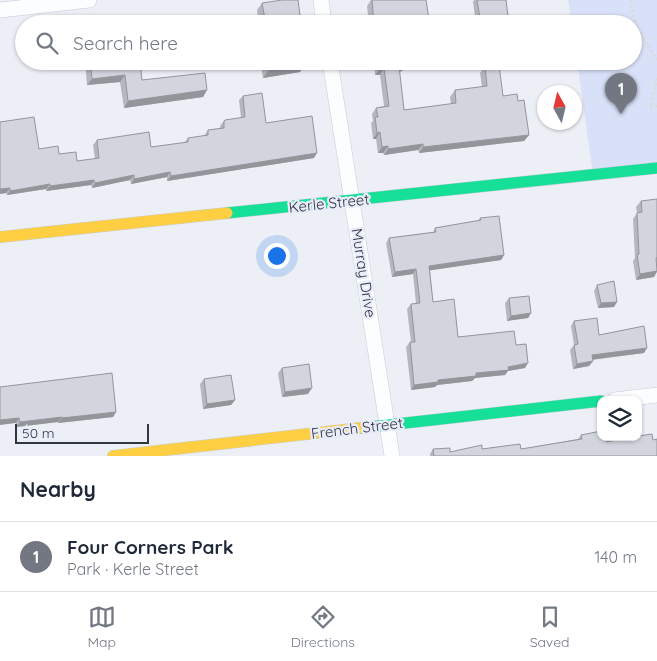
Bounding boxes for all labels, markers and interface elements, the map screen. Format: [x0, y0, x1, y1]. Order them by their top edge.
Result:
search box [15, 15, 642, 70]
icon: search [33, 29, 61, 57]
text: Search here [73, 31, 178, 55]
pin: 1 [605, 73, 637, 114]
north arrow [537, 85, 582, 130]
street label: Kerle Street [288, 189, 370, 217]
street label: Murray Drive [348, 227, 380, 319]
your location [264, 243, 290, 269]
map controls [597, 396, 642, 441]
button: layers [597, 396, 642, 441]
street label: French Street [310, 413, 404, 443]
scale bar [15, 421, 149, 444]
text: 50 m [22, 424, 55, 442]
text: Nearby [20, 476, 96, 502]
text: Four Corners Park [67, 535, 234, 559]
text: 1 [33, 547, 39, 567]
text: 140 m [594, 547, 637, 567]
text: Park · Kerle Street [67, 559, 199, 579]
tab: Map [87, 603, 116, 651]
tab: Directions [291, 603, 355, 651]
tab: Saved [530, 603, 570, 651]

